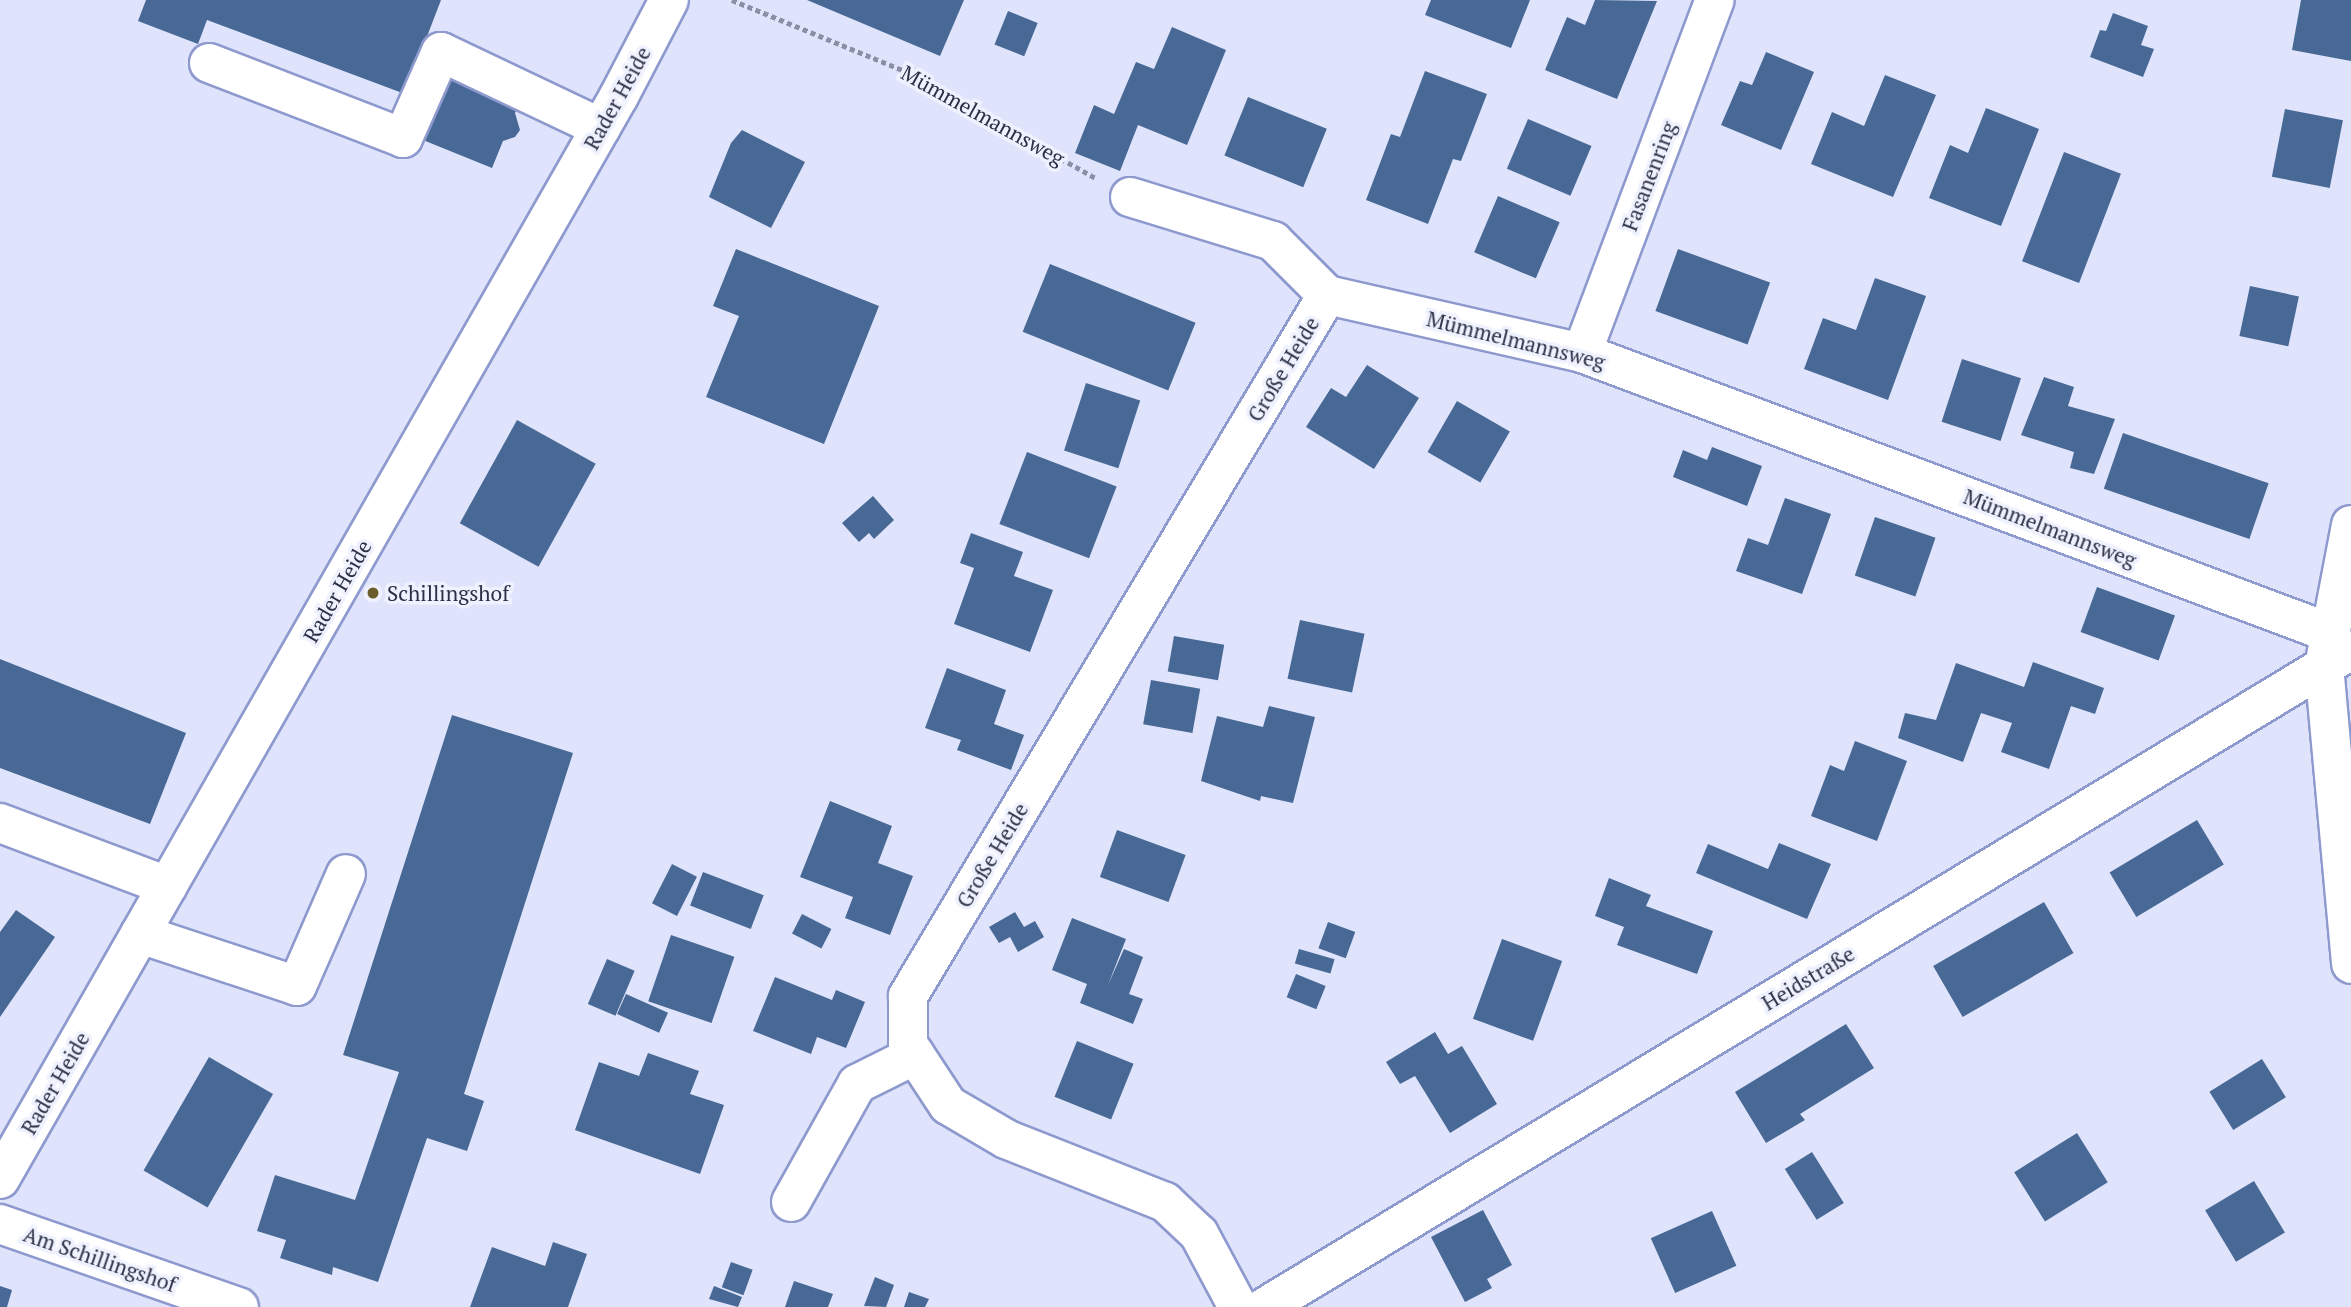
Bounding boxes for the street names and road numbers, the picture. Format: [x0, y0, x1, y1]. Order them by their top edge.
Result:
street label: Rader Heide [578, 42, 656, 154]
street label: Mümmelmannsweg [897, 60, 1069, 170]
street label: Fasanenring [1617, 118, 1681, 234]
street label: Mümmelmannsweg [1424, 306, 1608, 374]
street label: Große Heide [1242, 312, 1324, 426]
street label: Mümmelmannsweg [1960, 483, 2140, 573]
street label: Rader Heide [298, 535, 376, 647]
street label: Große Heide [951, 798, 1033, 912]
street label: Heidstraße [1757, 941, 1859, 1015]
street label: Rader Heide [16, 1027, 94, 1139]
street label: Am Schillingshof [20, 1221, 180, 1297]

